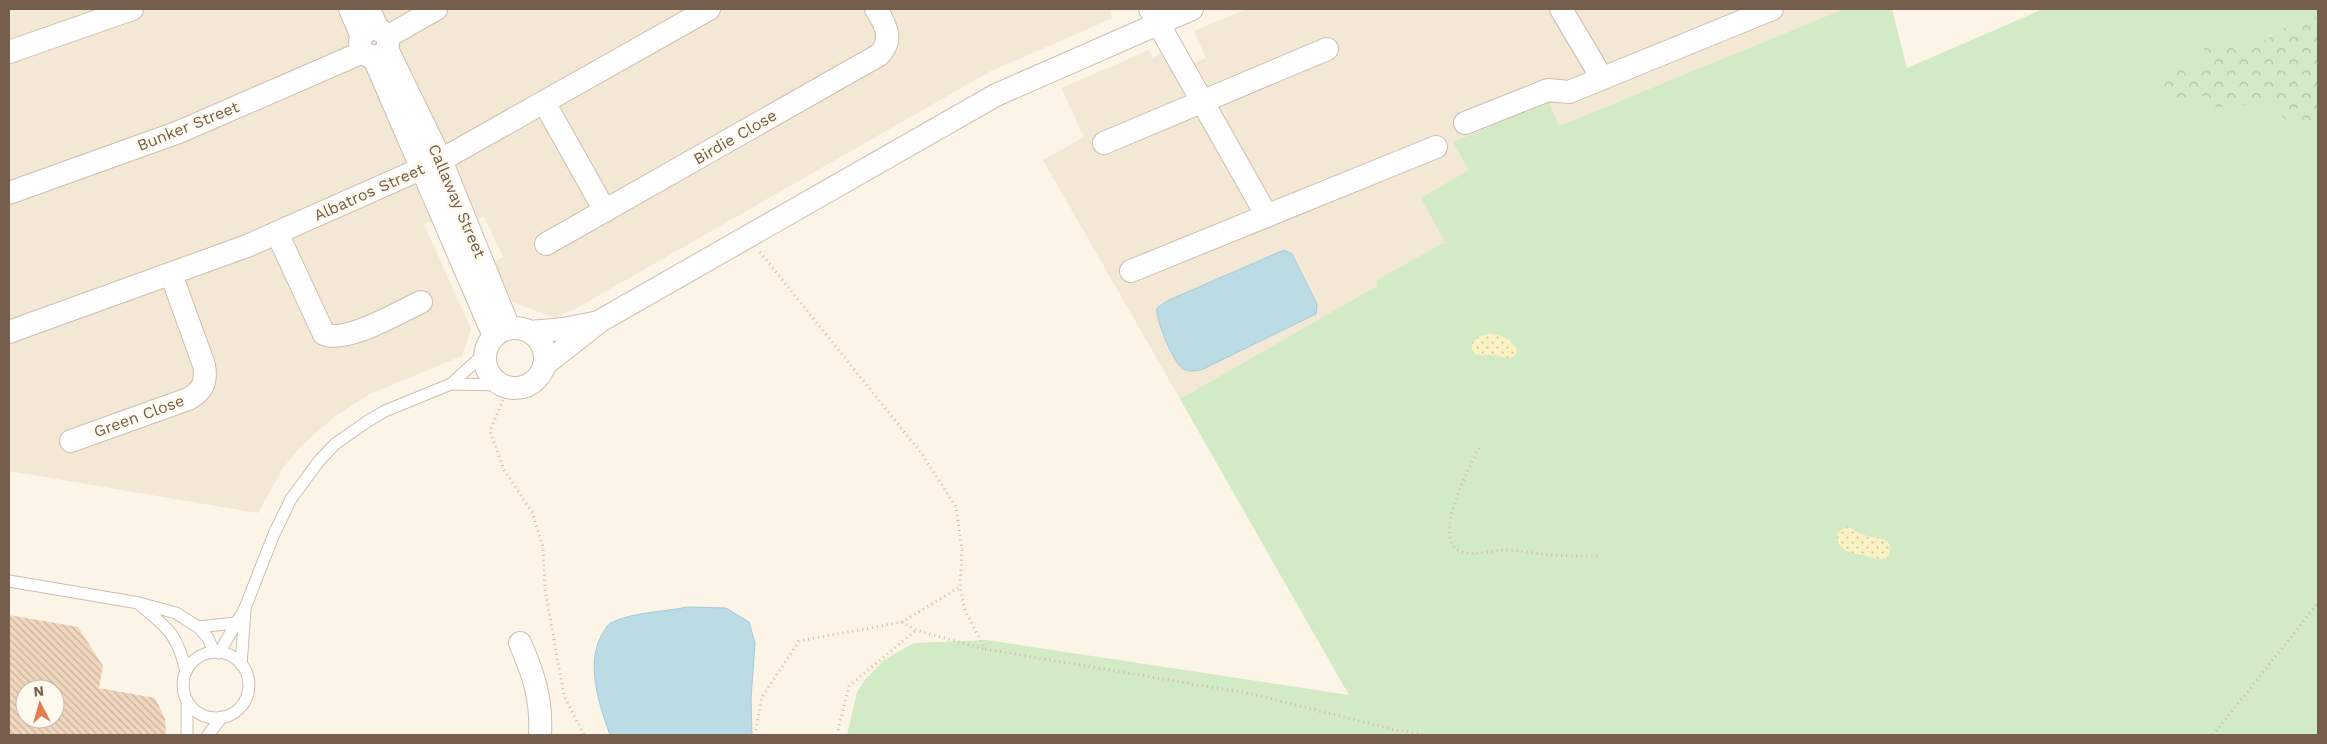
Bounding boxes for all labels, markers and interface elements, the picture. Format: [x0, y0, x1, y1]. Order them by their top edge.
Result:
street label: Bunker Street [134, 97, 242, 155]
street label: Birdie Close [690, 105, 780, 169]
street label: Callaway Street [424, 141, 490, 261]
street label: Albatros Street [311, 159, 427, 225]
street label: Green Close [91, 391, 187, 441]
north arrow [15, 679, 65, 729]
text: N [33, 683, 45, 700]

